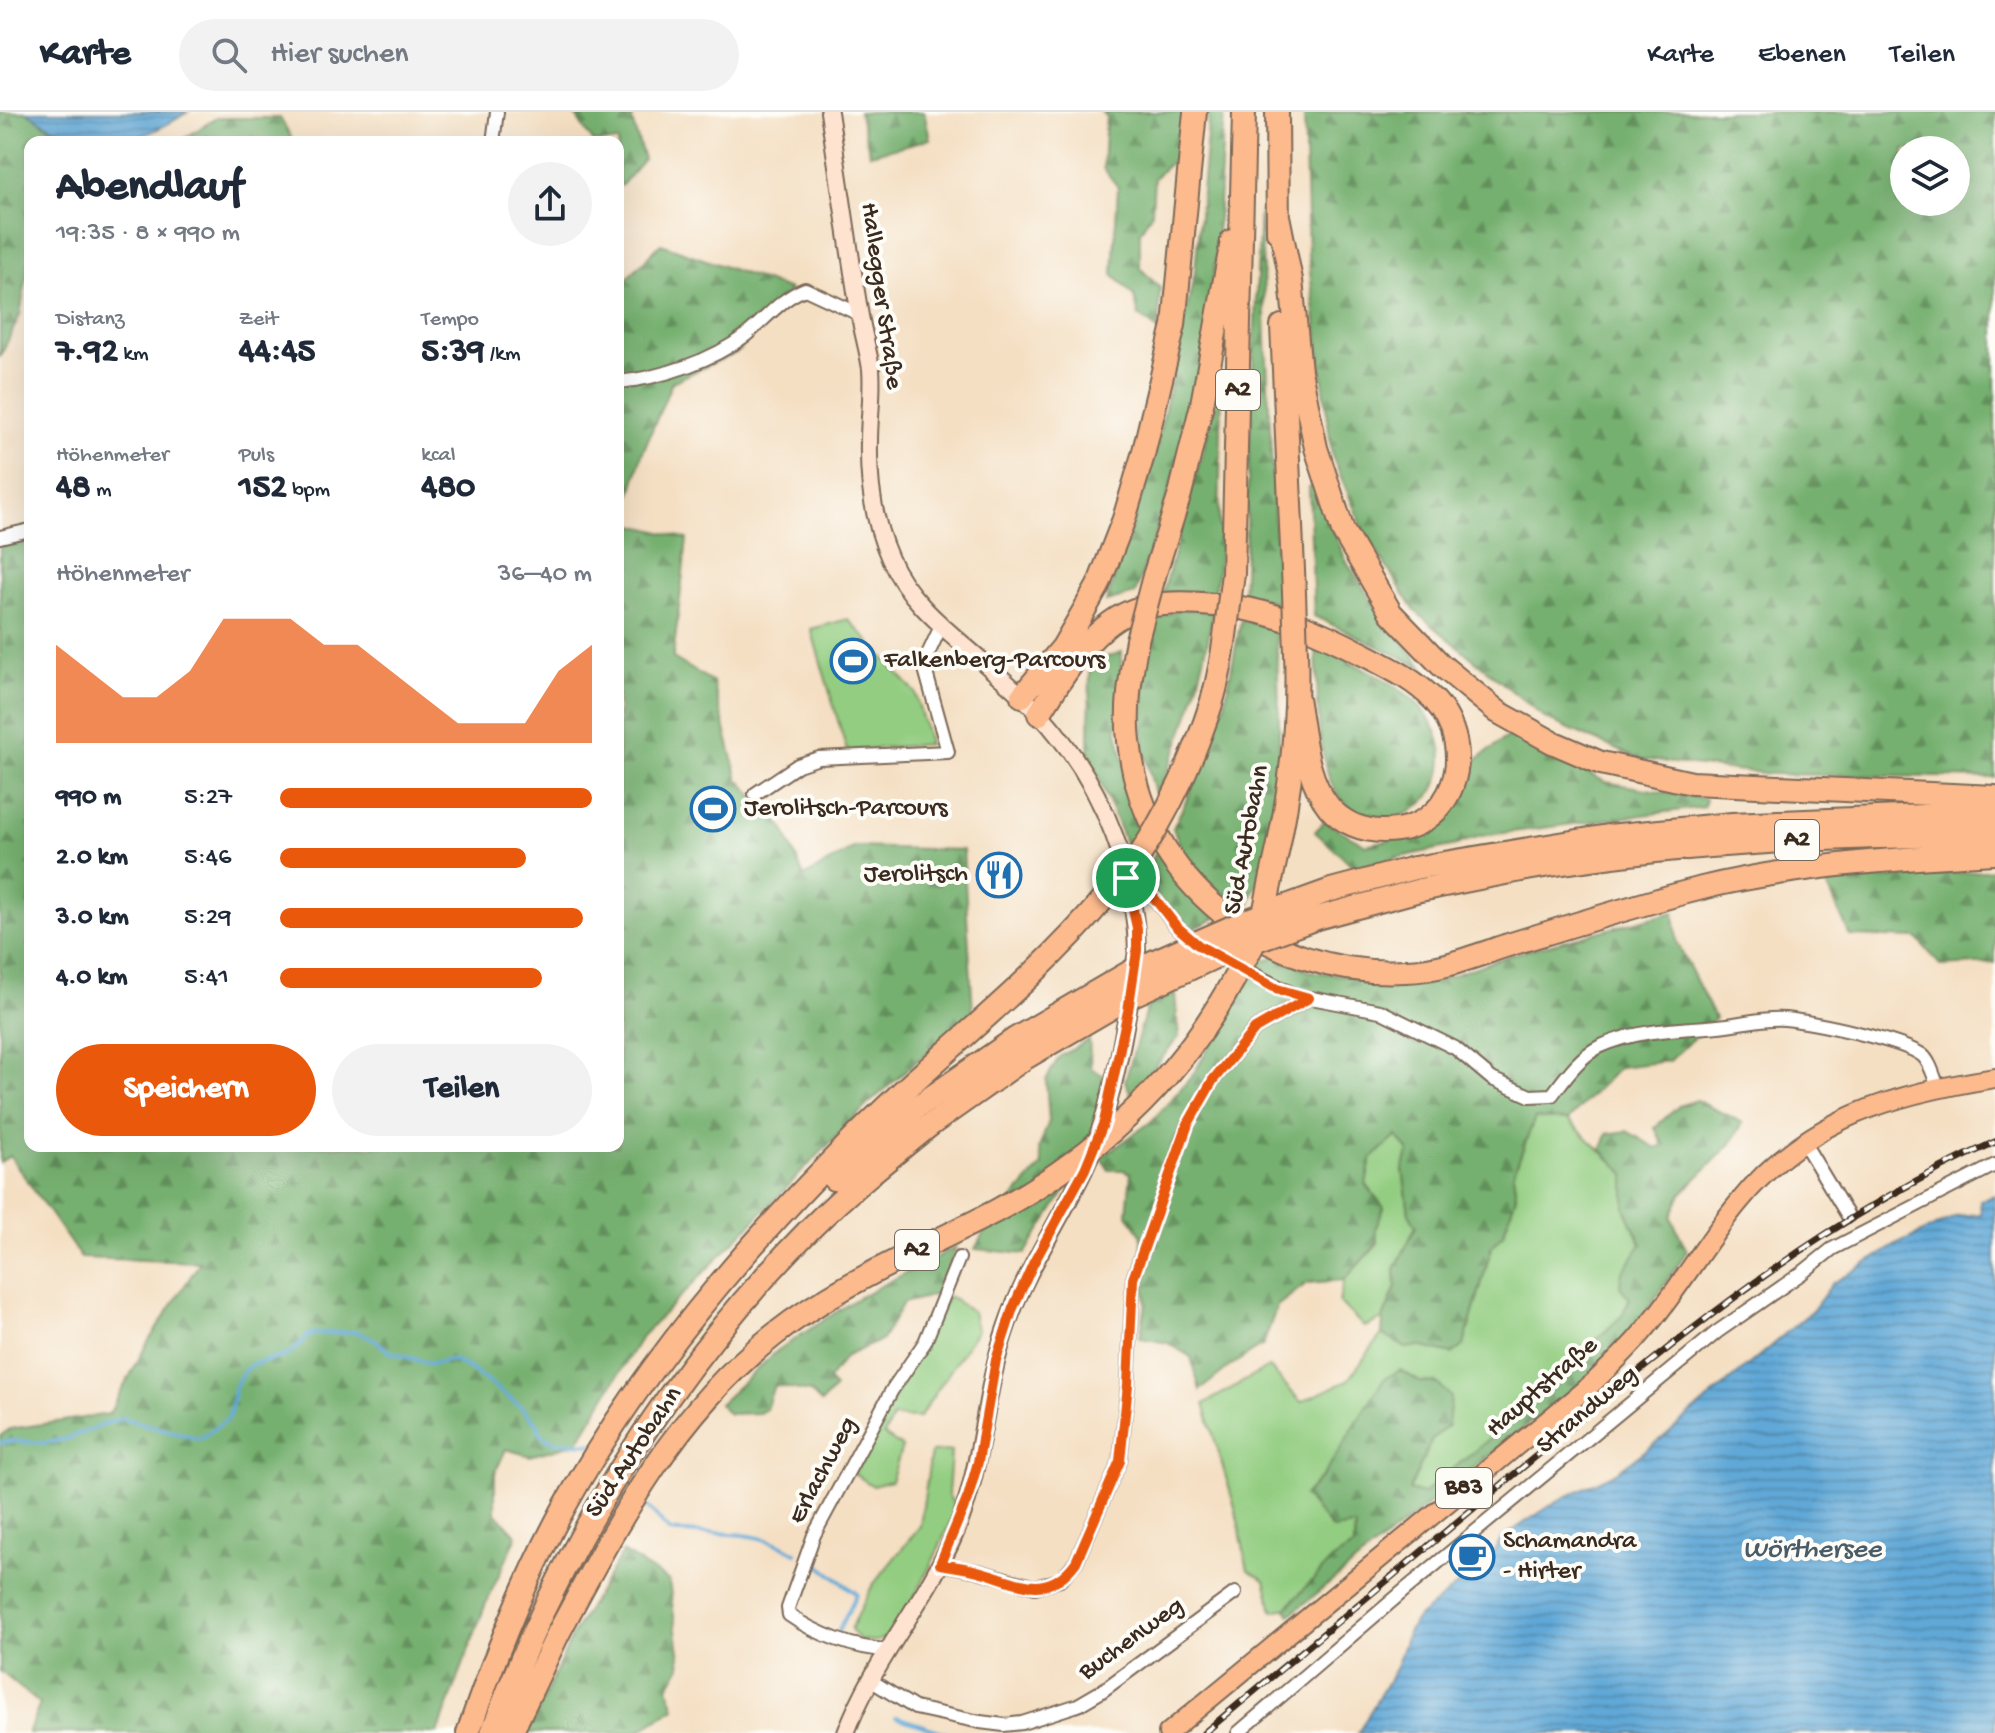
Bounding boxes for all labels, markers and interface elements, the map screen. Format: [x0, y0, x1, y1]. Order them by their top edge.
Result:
search box [179, 19, 739, 91]
text: Karte [40, 33, 131, 77]
icon: search [207, 33, 251, 77]
text: Hier suchen [271, 38, 409, 73]
text: Karte [1647, 39, 1714, 72]
text: Ebenen [1758, 39, 1846, 72]
text: Teilen [1890, 39, 1955, 72]
map controls [1890, 136, 1970, 216]
button: layers [1890, 136, 1970, 216]
button: share [508, 162, 592, 246]
text: Abendlauf [56, 163, 243, 215]
street label: Hallegger Straße [852, 201, 909, 392]
text: 19:35 · 8 × 990 m [56, 219, 240, 250]
text: Distanz [56, 307, 125, 333]
text: Zeit [239, 307, 278, 333]
text: Tempo [421, 307, 479, 333]
text: 7.92 [56, 333, 118, 373]
text: 44:45 [239, 333, 315, 373]
text: 5:39 [421, 333, 485, 373]
text: km [118, 342, 149, 368]
text: /km [485, 342, 521, 368]
road number: A2 [1216, 370, 1260, 410]
text: Höhenmeter [56, 443, 169, 469]
text: Puls [239, 443, 274, 469]
text: kcal [421, 443, 456, 469]
text: 48 [56, 469, 91, 509]
text: 152 [239, 469, 287, 509]
text: 480 [421, 469, 475, 509]
text: m [91, 478, 112, 504]
text: bpm [287, 478, 330, 504]
text: Höhenmeter [56, 560, 189, 591]
text: 36–40 m [498, 560, 592, 591]
sports icon: Falkenberg-Parcours [829, 637, 877, 685]
place label: Falkenberg-Parcours [883, 646, 1107, 677]
street label: Süd Autobahn [1218, 762, 1278, 917]
text: 990 m [56, 783, 121, 814]
text: 5:27 [184, 783, 232, 814]
sports icon: Jerolitsch-Parcours [689, 785, 737, 833]
place label: Jerolitsch-Parcours [744, 794, 949, 825]
road number: A2 [1775, 820, 1819, 860]
text: 2.0 km [56, 843, 128, 874]
text: 5:46 [184, 843, 231, 874]
pin [1092, 844, 1160, 912]
restaurant icon: Jerolitsch [975, 851, 1023, 899]
icon: arrive [1104, 856, 1148, 900]
place label: Jerolitsch [864, 860, 968, 891]
text: 3.0 km [56, 903, 129, 934]
text: 5:29 [184, 903, 232, 934]
text: 4.0 km [56, 963, 127, 994]
text: 5:41 [184, 963, 229, 994]
button: Speichern [56, 1044, 316, 1136]
button: Teilen [332, 1044, 592, 1136]
road number: A2 [895, 1230, 939, 1270]
street label: Hauptstraße [1481, 1331, 1606, 1445]
street label: Strandweg [1531, 1360, 1645, 1462]
street label: Süd Autobahn [580, 1381, 691, 1525]
street label: Erlachweg [783, 1412, 865, 1530]
road number: B83 [1436, 1468, 1492, 1508]
place label: Schamandra - Hirter [1503, 1527, 1638, 1588]
cafe icon: Schamandra - Hirter [1448, 1533, 1496, 1581]
water label: Wörthersee [1743, 1534, 1883, 1567]
street label: Buchenweg [1073, 1591, 1191, 1689]

